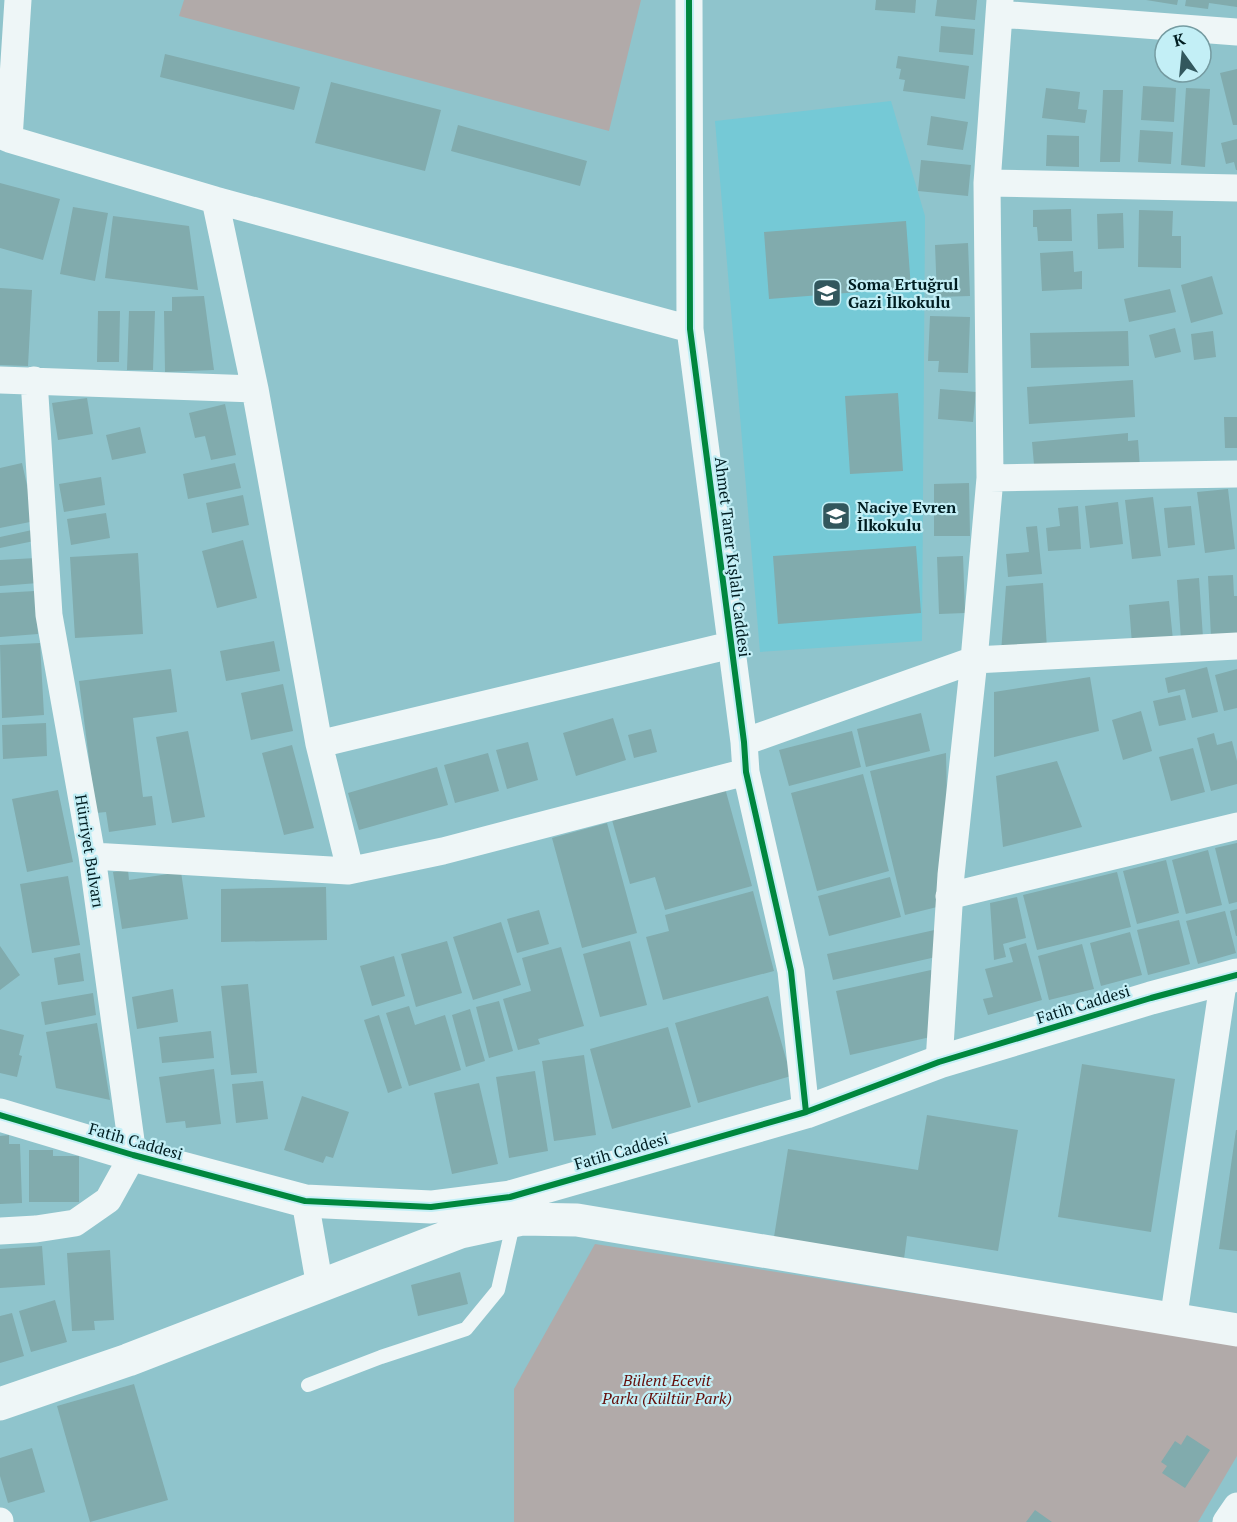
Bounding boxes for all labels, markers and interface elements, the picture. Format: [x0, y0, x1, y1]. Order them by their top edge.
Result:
north arrow [1153, 24, 1213, 84]
text: K [1171, 27, 1188, 52]
place label: Soma Ertuğrul Gazi İlkokulu [848, 273, 959, 313]
school or university icon: Soma Ertuğrul Gazi İlkokulu [811, 277, 843, 309]
street label: Ahmet Taner Kışlalı Caddesi [710, 455, 756, 659]
place label: Naciye Evren İlkokulu [857, 496, 957, 536]
school or university icon: Naciye Evren İlkokulu [820, 500, 852, 532]
street label: Hürriyet Bulvarı [70, 793, 110, 909]
street label: Fatih Caddesi [1034, 979, 1133, 1029]
street label: Fatih Caddesi [86, 1117, 186, 1165]
street label: Fatih Caddesi [571, 1127, 671, 1175]
park label: Bülent Ecevit Parkı (Kültür Park) [601, 1369, 732, 1409]

